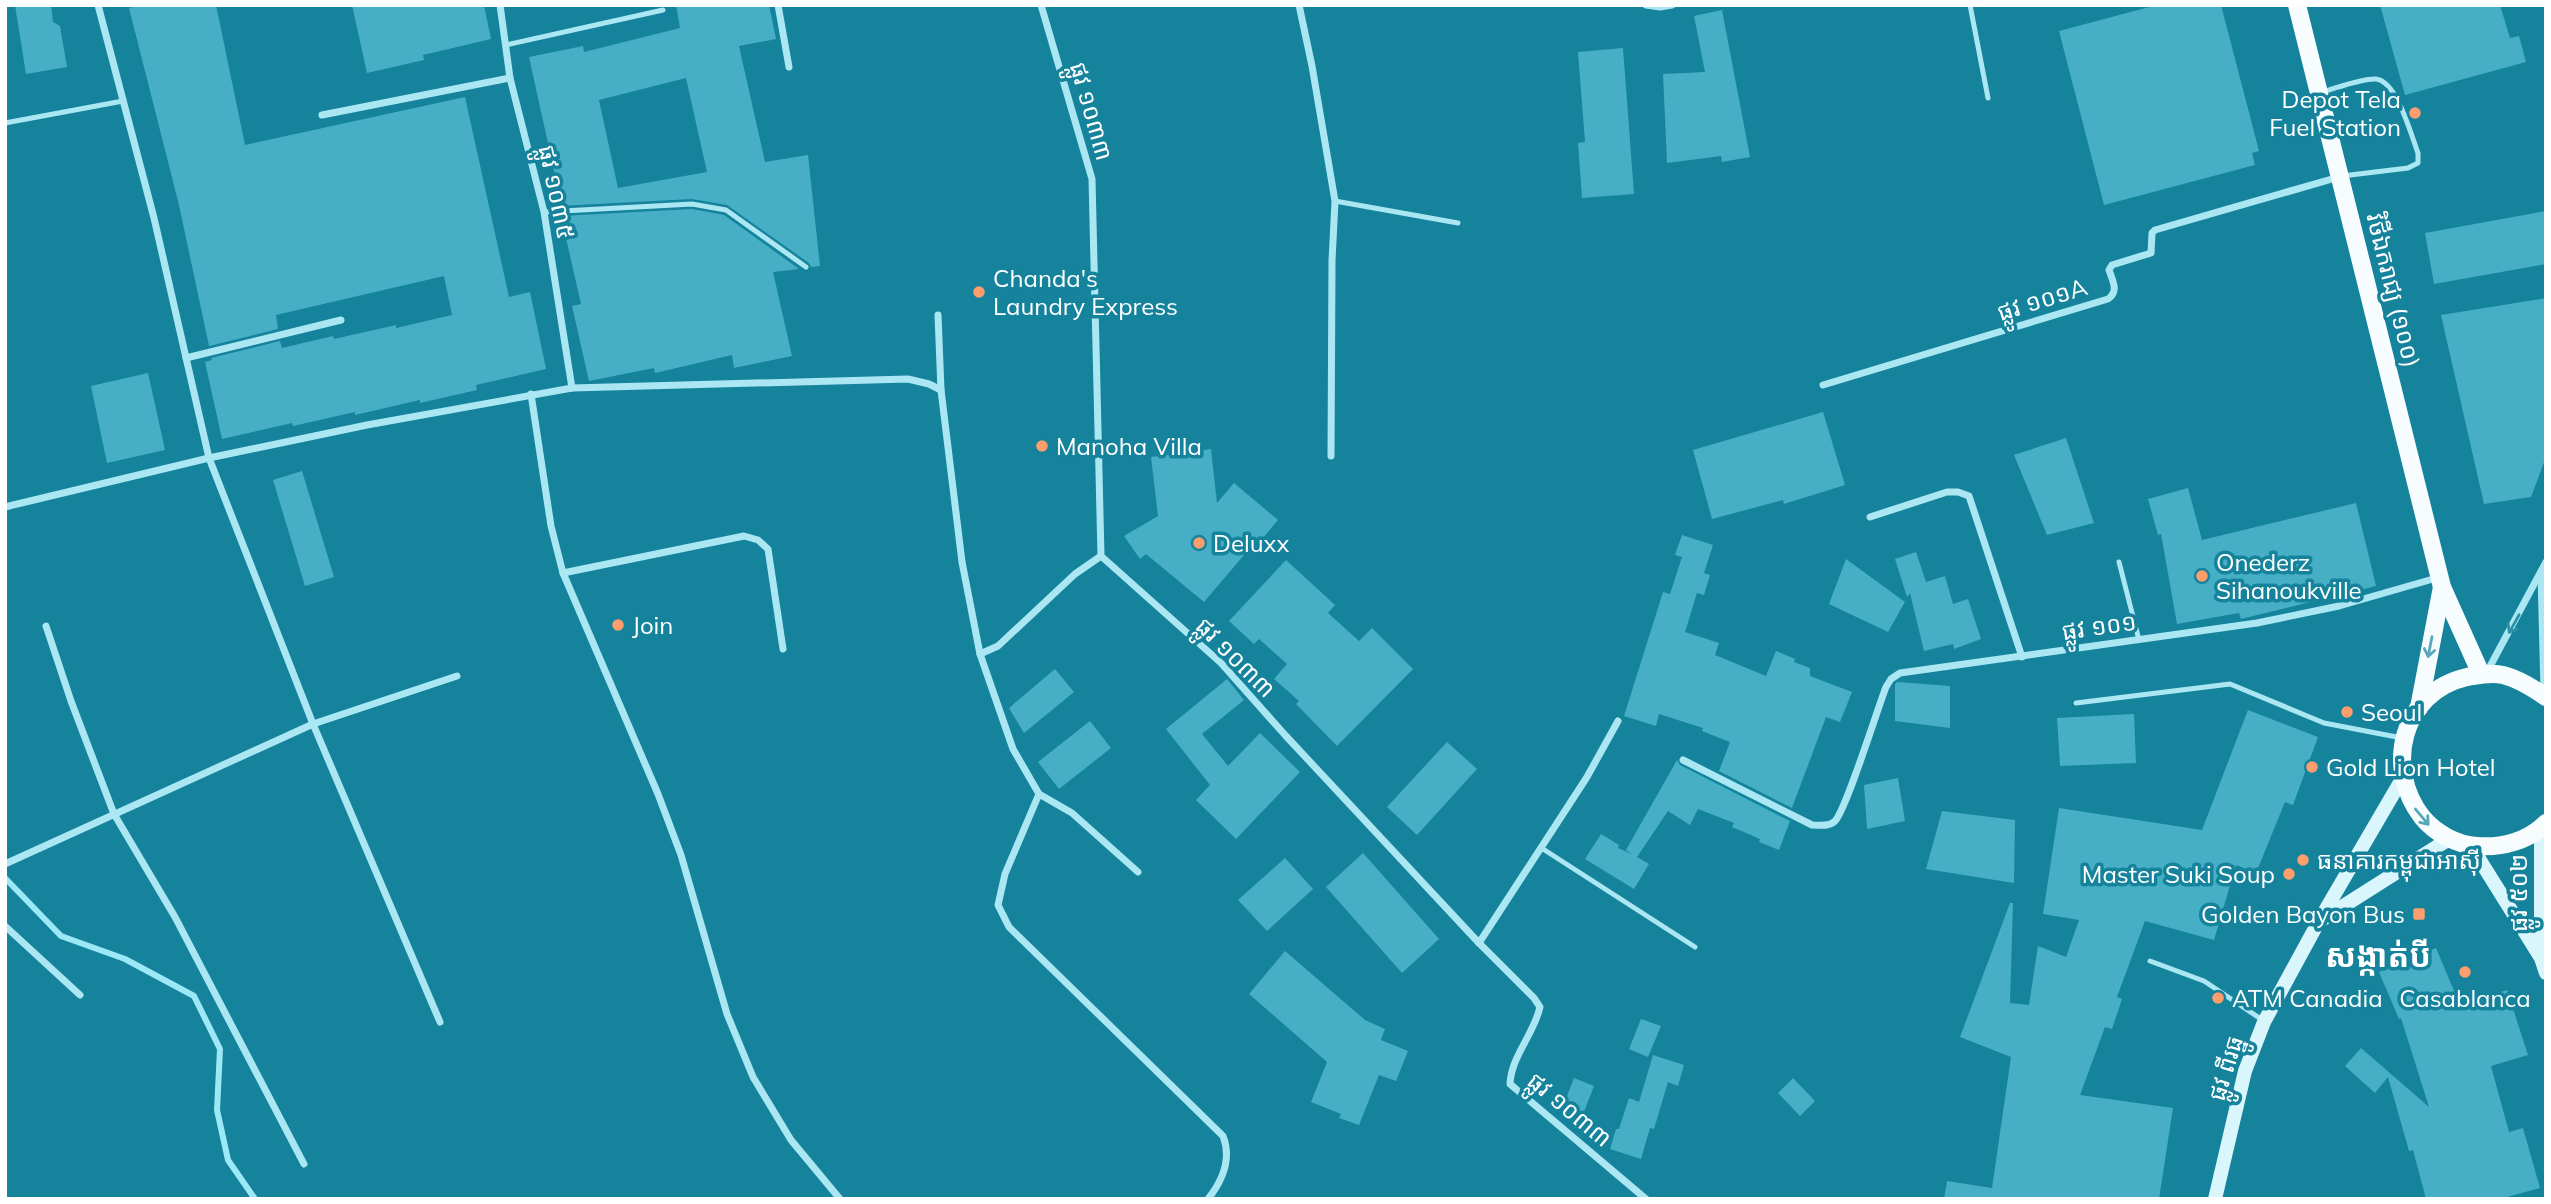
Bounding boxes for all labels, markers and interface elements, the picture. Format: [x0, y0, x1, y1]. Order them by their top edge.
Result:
street label: ផ្លូវ ១០៣៣ [1056, 58, 1120, 166]
place label: Depot Tela Fuel Station [2269, 84, 2401, 142]
marker: Depot Tela Fuel Station [2407, 105, 2423, 121]
street label: ផ្លូវ ១០៣៥ [524, 142, 582, 244]
street label: វិថីឯករាជ្យ (១០០) [2360, 209, 2428, 370]
place label: Chanda's Laundry Express [993, 263, 1178, 321]
street label: ផ្លូវ ១០១A [1993, 271, 2093, 335]
marker: Chanda's Laundry Express [971, 284, 987, 300]
place label: Manoha Villa [1056, 431, 1202, 461]
marker: Manoha Villa [1034, 438, 1050, 454]
place label: Deluxx [1213, 528, 1289, 558]
marker: Deluxx [1191, 535, 1207, 551]
place label: Onederz Sihanoukville [2216, 547, 2362, 605]
marker: Onederz Sihanoukville [2194, 568, 2210, 584]
street label: ផ្លូវ ១០១ [2060, 606, 2139, 654]
place label: Join [632, 610, 673, 640]
street label: ផ្លូវ ១០៣៣ [1184, 611, 1282, 709]
one-way arrow [2507, 613, 2521, 633]
marker: Join [610, 617, 626, 633]
one-way arrow [2423, 635, 2437, 658]
place label: Seoul [2361, 697, 2422, 727]
marker: Seoul [2339, 704, 2355, 720]
place label: Gold Lion Hotel [2326, 752, 2495, 782]
marker: Gold Lion Hotel [2304, 759, 2320, 775]
one-way arrow [2415, 807, 2430, 825]
place label: ធនាគារកម្ពុជាអាសុី [2317, 845, 2481, 882]
marker: ធនាគារកម្ពុជាអាសុី [2295, 852, 2311, 868]
street label: ផ្លូវ ៥០២ [2503, 854, 2541, 932]
place label: Master Suki Soup [2082, 859, 2275, 889]
marker: Master Suki Soup [2281, 866, 2297, 882]
place label: Golden Bayon Bus [2201, 899, 2405, 929]
marker: Golden Bayon Bus [2411, 906, 2427, 922]
district label: សង្កាត់បី [2325, 935, 2431, 976]
marker: Casablanca [2457, 964, 2473, 980]
place label: ATM Canadia [2232, 983, 2383, 1013]
place label: Casablanca [2399, 983, 2531, 1013]
marker: ATM Canadia [2210, 990, 2226, 1006]
street label: ផ្លូវ ពីរធ្នូ [2201, 1032, 2257, 1107]
street label: ផ្លូវ ១០៣៣ [1516, 1065, 1618, 1159]

